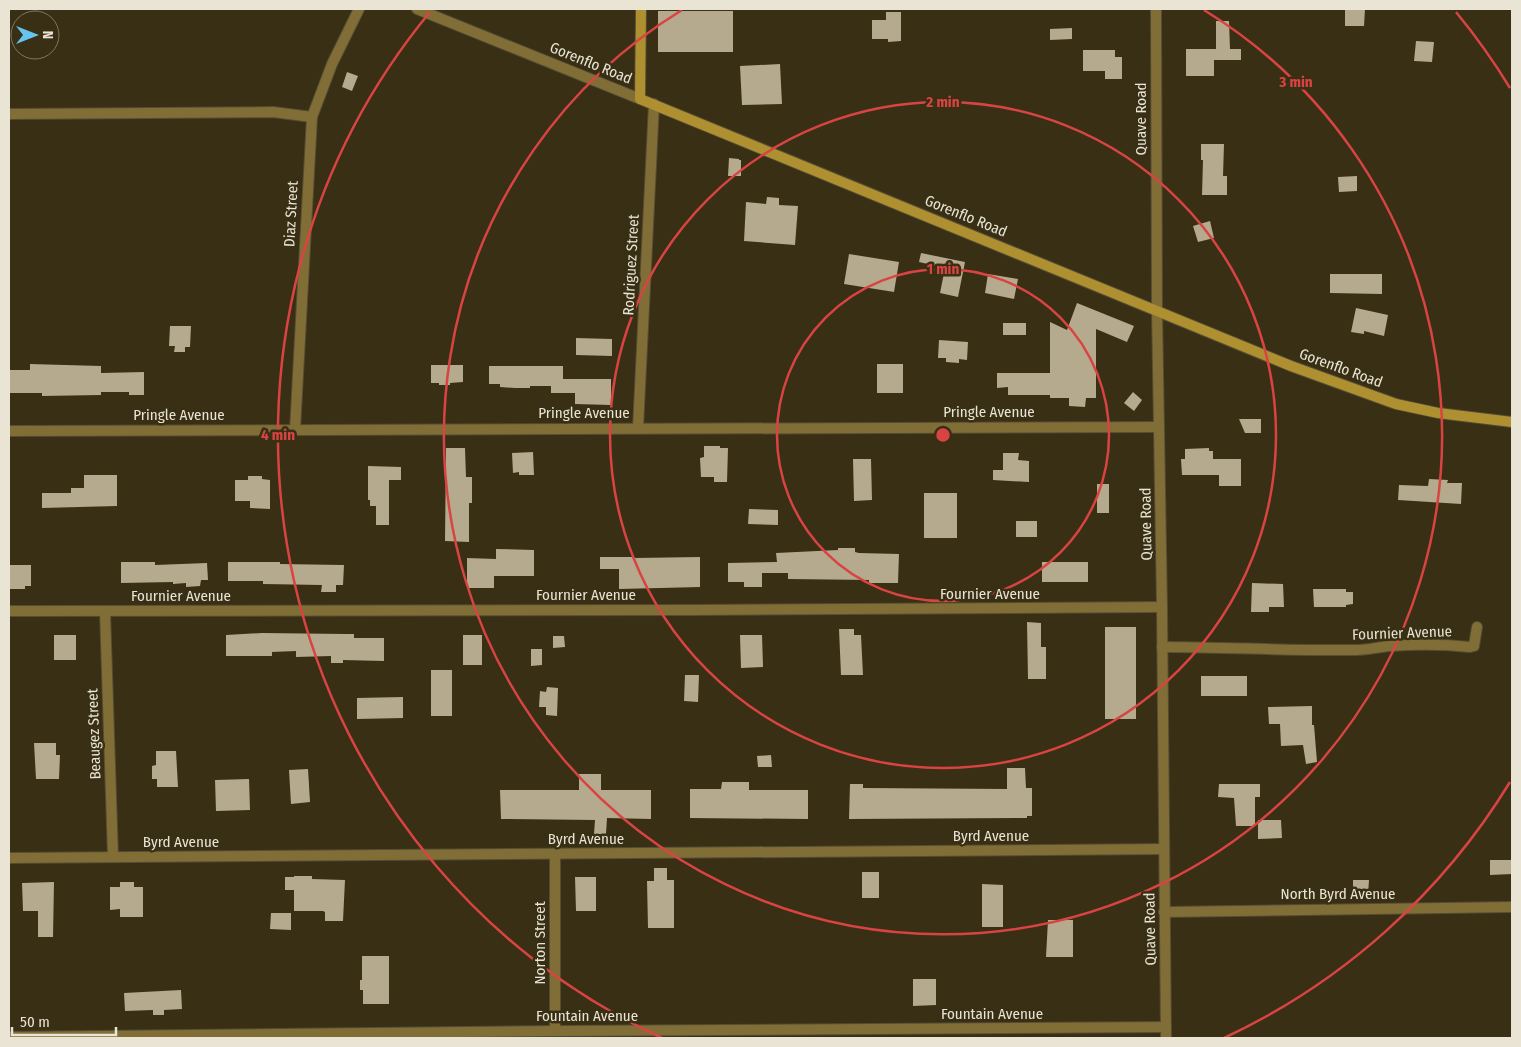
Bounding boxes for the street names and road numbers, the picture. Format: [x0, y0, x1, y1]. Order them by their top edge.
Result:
street label: Gorenflo Road [547, 38, 635, 88]
street label: Quave Road [1132, 82, 1150, 156]
street label: Diaz Street [280, 180, 302, 248]
street label: Gorenflo Road [922, 191, 1010, 241]
street label: Rodriguez Street [619, 214, 643, 316]
street label: Gorenflo Road [1297, 345, 1385, 391]
street label: Pringle Avenue [943, 403, 1035, 421]
street label: Pringle Avenue [538, 404, 630, 422]
street label: Pringle Avenue [133, 406, 225, 424]
street label: Quave Road [1136, 487, 1156, 561]
street label: Fournier Avenue [940, 585, 1040, 603]
street label: Fournier Avenue [536, 586, 636, 604]
street label: Fournier Avenue [131, 587, 231, 605]
street label: Fournier Avenue [1352, 622, 1452, 644]
street label: Beaugez Street [83, 688, 105, 780]
street label: Byrd Avenue [953, 827, 1029, 845]
street label: Byrd Avenue [548, 830, 624, 848]
street label: Byrd Avenue [143, 833, 219, 851]
street label: North Byrd Avenue [1281, 885, 1395, 903]
street label: Quave Road [1140, 892, 1160, 966]
street label: Norton Street [531, 901, 549, 985]
street label: Fountain Avenue [941, 1005, 1043, 1023]
street label: Fountain Avenue [536, 1007, 638, 1025]

